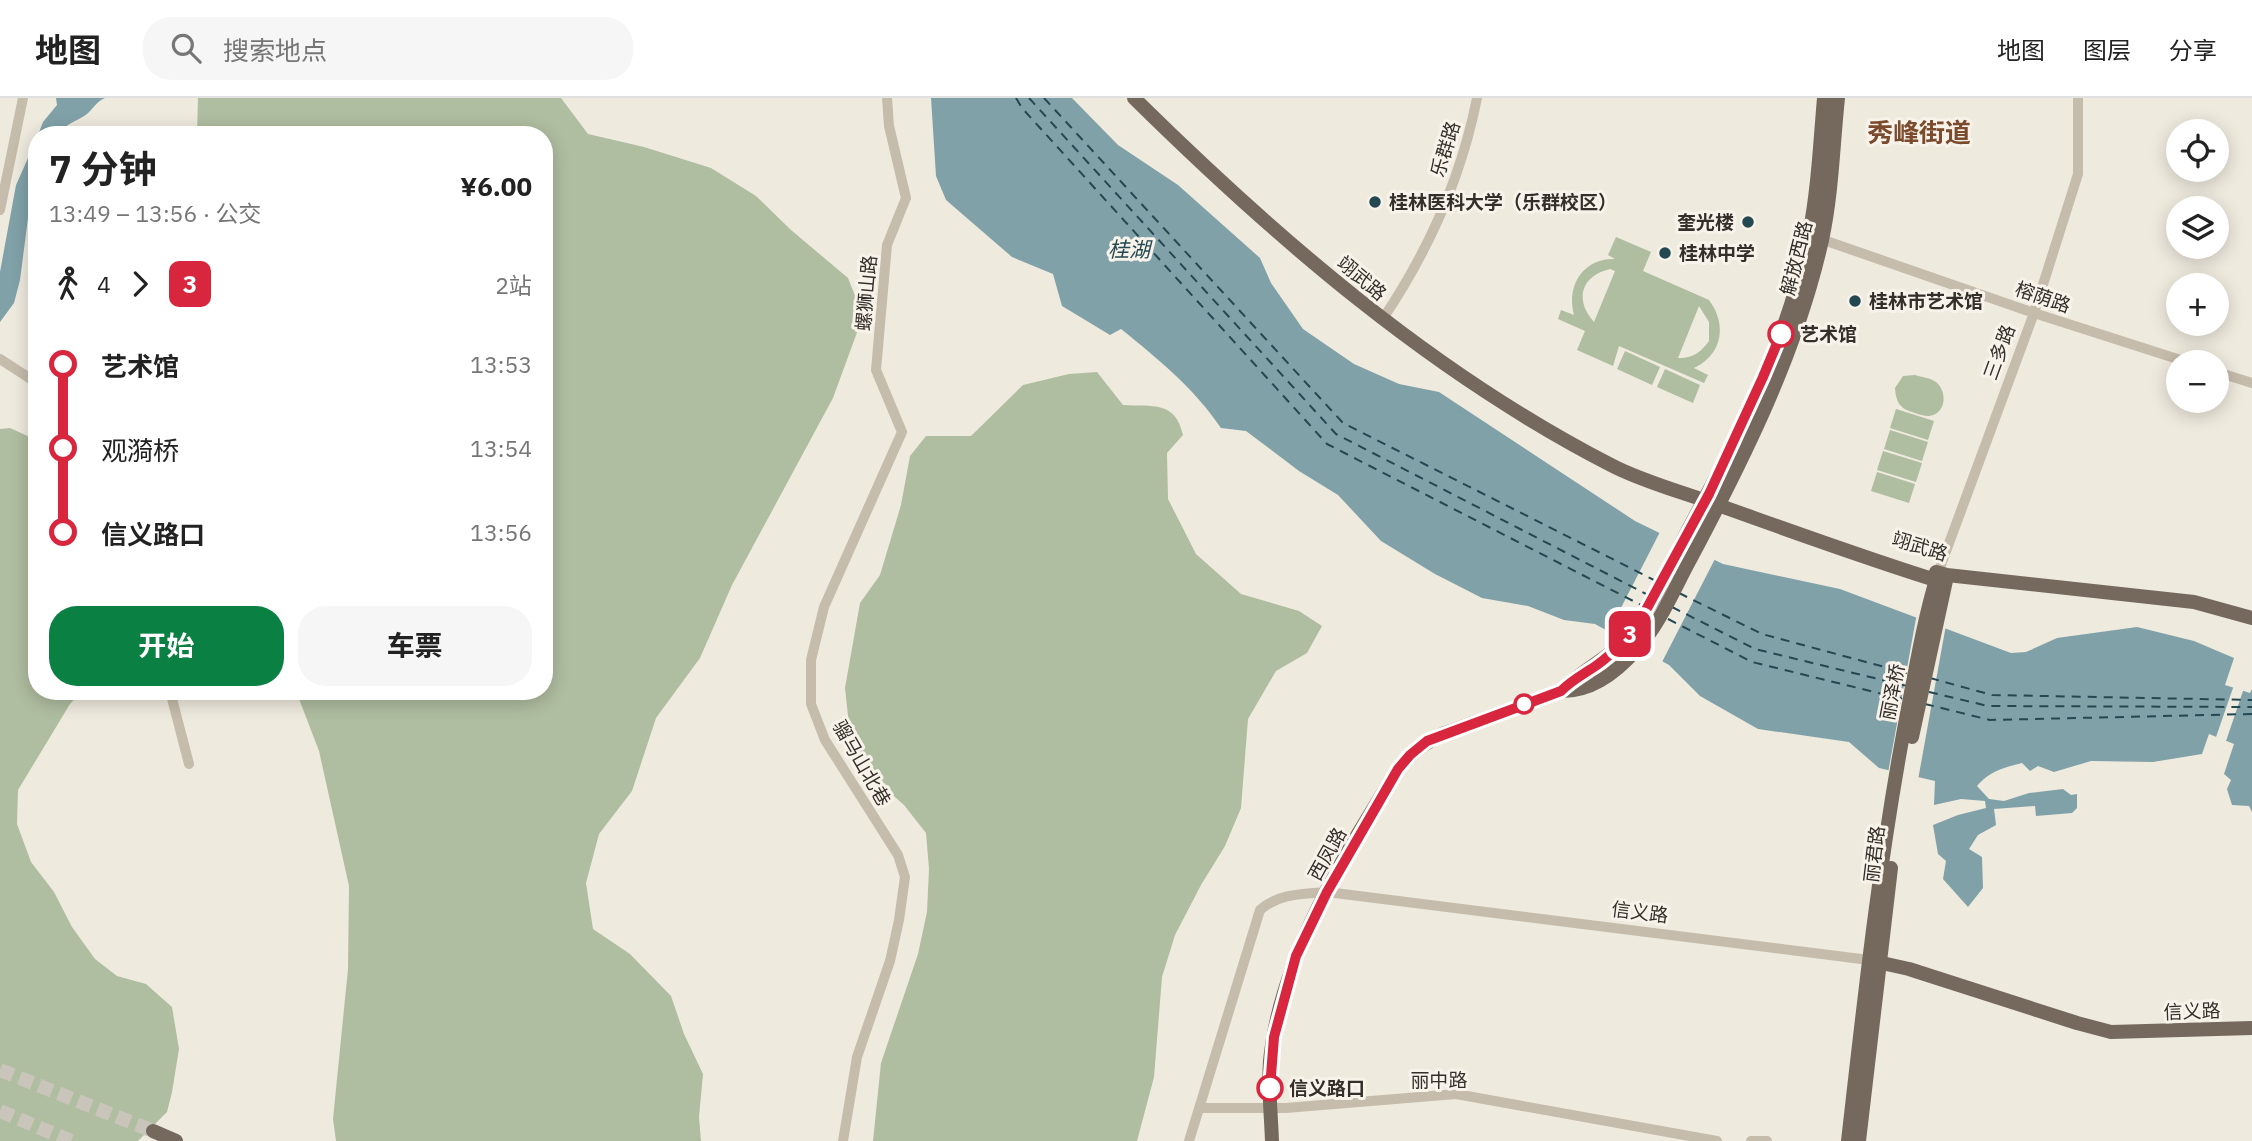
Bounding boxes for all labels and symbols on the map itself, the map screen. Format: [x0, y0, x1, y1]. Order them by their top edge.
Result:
district label: 秀峰街道 [1867, 115, 1971, 149]
street label: 乐群路 [1425, 118, 1465, 180]
place label: 桂林医科大学（乐群校区） [1389, 190, 1617, 214]
marker: 桂林医科大学（乐群校区） [1367, 194, 1383, 210]
place label: 奎光楼 [1677, 210, 1734, 234]
marker: 奎光楼 [1740, 214, 1756, 230]
street label: 解放西路 [1775, 218, 1817, 298]
water label: 桂湖 [1108, 235, 1153, 263]
place label: 桂林中学 [1679, 241, 1755, 265]
marker: 桂林中学 [1657, 245, 1673, 261]
street label: 翊武路 [1332, 250, 1392, 306]
street label: 螺狮山路 [851, 254, 881, 332]
street label: 榕荫路 [2012, 276, 2074, 318]
place label: 桂林市艺术馆 [1869, 289, 1983, 313]
marker: 桂林市艺术馆 [1847, 293, 1863, 309]
marker: 艺术馆 [1768, 321, 1794, 347]
street label: 三多路 [1978, 321, 2020, 383]
place label: 艺术馆 [1800, 322, 1857, 346]
street label: 翊武路 [1889, 526, 1951, 566]
line badge: 3 [1607, 611, 1653, 657]
street label: 丽泽桥 [1875, 662, 1909, 722]
unlabelled marker [1514, 694, 1534, 714]
street label: 骝马山北巷 [828, 716, 896, 810]
street label: 西凤路 [1303, 823, 1351, 885]
street label: 丽君路 [1859, 824, 1889, 884]
street label: 信义路 [1610, 897, 1670, 927]
street label: 信义路 [2163, 998, 2221, 1024]
street label: 丽中路 [1410, 1068, 1468, 1092]
marker: 信义路口 [1257, 1075, 1283, 1101]
place label: 信义路口 [1289, 1076, 1365, 1100]

